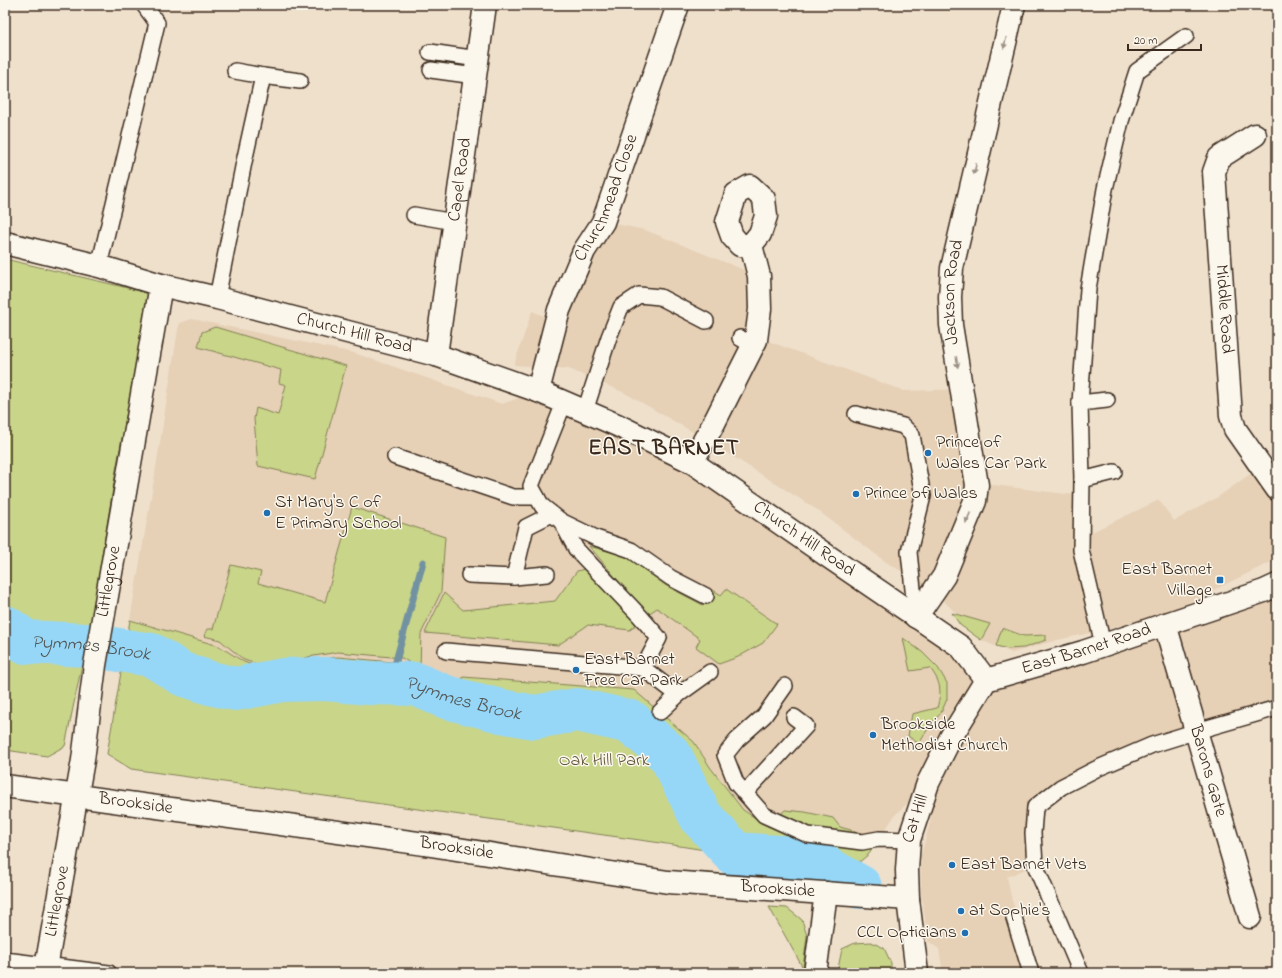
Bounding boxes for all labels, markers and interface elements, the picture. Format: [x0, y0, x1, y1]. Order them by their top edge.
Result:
scale bar [1128, 26, 1201, 52]
text: 20 m [1134, 32, 1157, 50]
one-way arrow [1002, 37, 1008, 49]
street label: Churchmead Close [568, 130, 646, 265]
street label: Capel Road [442, 136, 479, 223]
one-way arrow [972, 163, 978, 176]
street label: Jackson Road [937, 237, 971, 347]
street label: Middle Road [1207, 264, 1240, 355]
street label: Church Hill Road [294, 306, 415, 361]
one-way arrow [954, 356, 960, 368]
place label: Prince of Wales Car Park [936, 430, 1047, 477]
district label: EAST BARNET [588, 433, 740, 465]
marker: Prince of Wales Car Park [923, 448, 933, 458]
place label: Prince of Wales [864, 481, 978, 507]
marker: Prince of Wales [851, 489, 861, 499]
place label: St Mary's C of E Primary School [275, 490, 402, 537]
street label: Church Hill Road [747, 495, 860, 584]
marker: St Mary's C of E Primary School [262, 508, 272, 518]
one-way arrow [965, 512, 971, 523]
street label: Littlegrove [91, 543, 129, 619]
place label: East Barnet Village [1121, 557, 1213, 605]
marker: East Barnet Village [1215, 575, 1225, 585]
street label: East Barnet Road [1019, 617, 1155, 682]
water label: Pymmes Brook [31, 629, 153, 668]
place label: East Barnet Free Car Park [583, 647, 683, 694]
marker: East Barnet Free Car Park [571, 665, 581, 675]
water label: Pymmes Brook [406, 670, 524, 728]
place label: Brookside Methodist Church [880, 712, 1008, 759]
street label: Barons Gate [1182, 721, 1234, 821]
marker: Brookside Methodist Church [868, 730, 878, 740]
park label: Oak Hill Park [559, 748, 649, 774]
street label: Brookside [96, 786, 175, 822]
street label: Cat Hill [896, 791, 936, 847]
street label: Brookside [417, 830, 496, 868]
place label: East Barnet Vets [960, 852, 1087, 878]
marker: East Barnet Vets [947, 860, 957, 870]
street label: Littlegrove [39, 863, 77, 939]
street label: Brookside [739, 874, 817, 905]
place label: at Sophie's [969, 898, 1050, 924]
marker: at Sophie's [956, 906, 966, 916]
place label: CCL Opticians [857, 920, 957, 946]
marker: CCL Opticians [960, 928, 970, 938]

